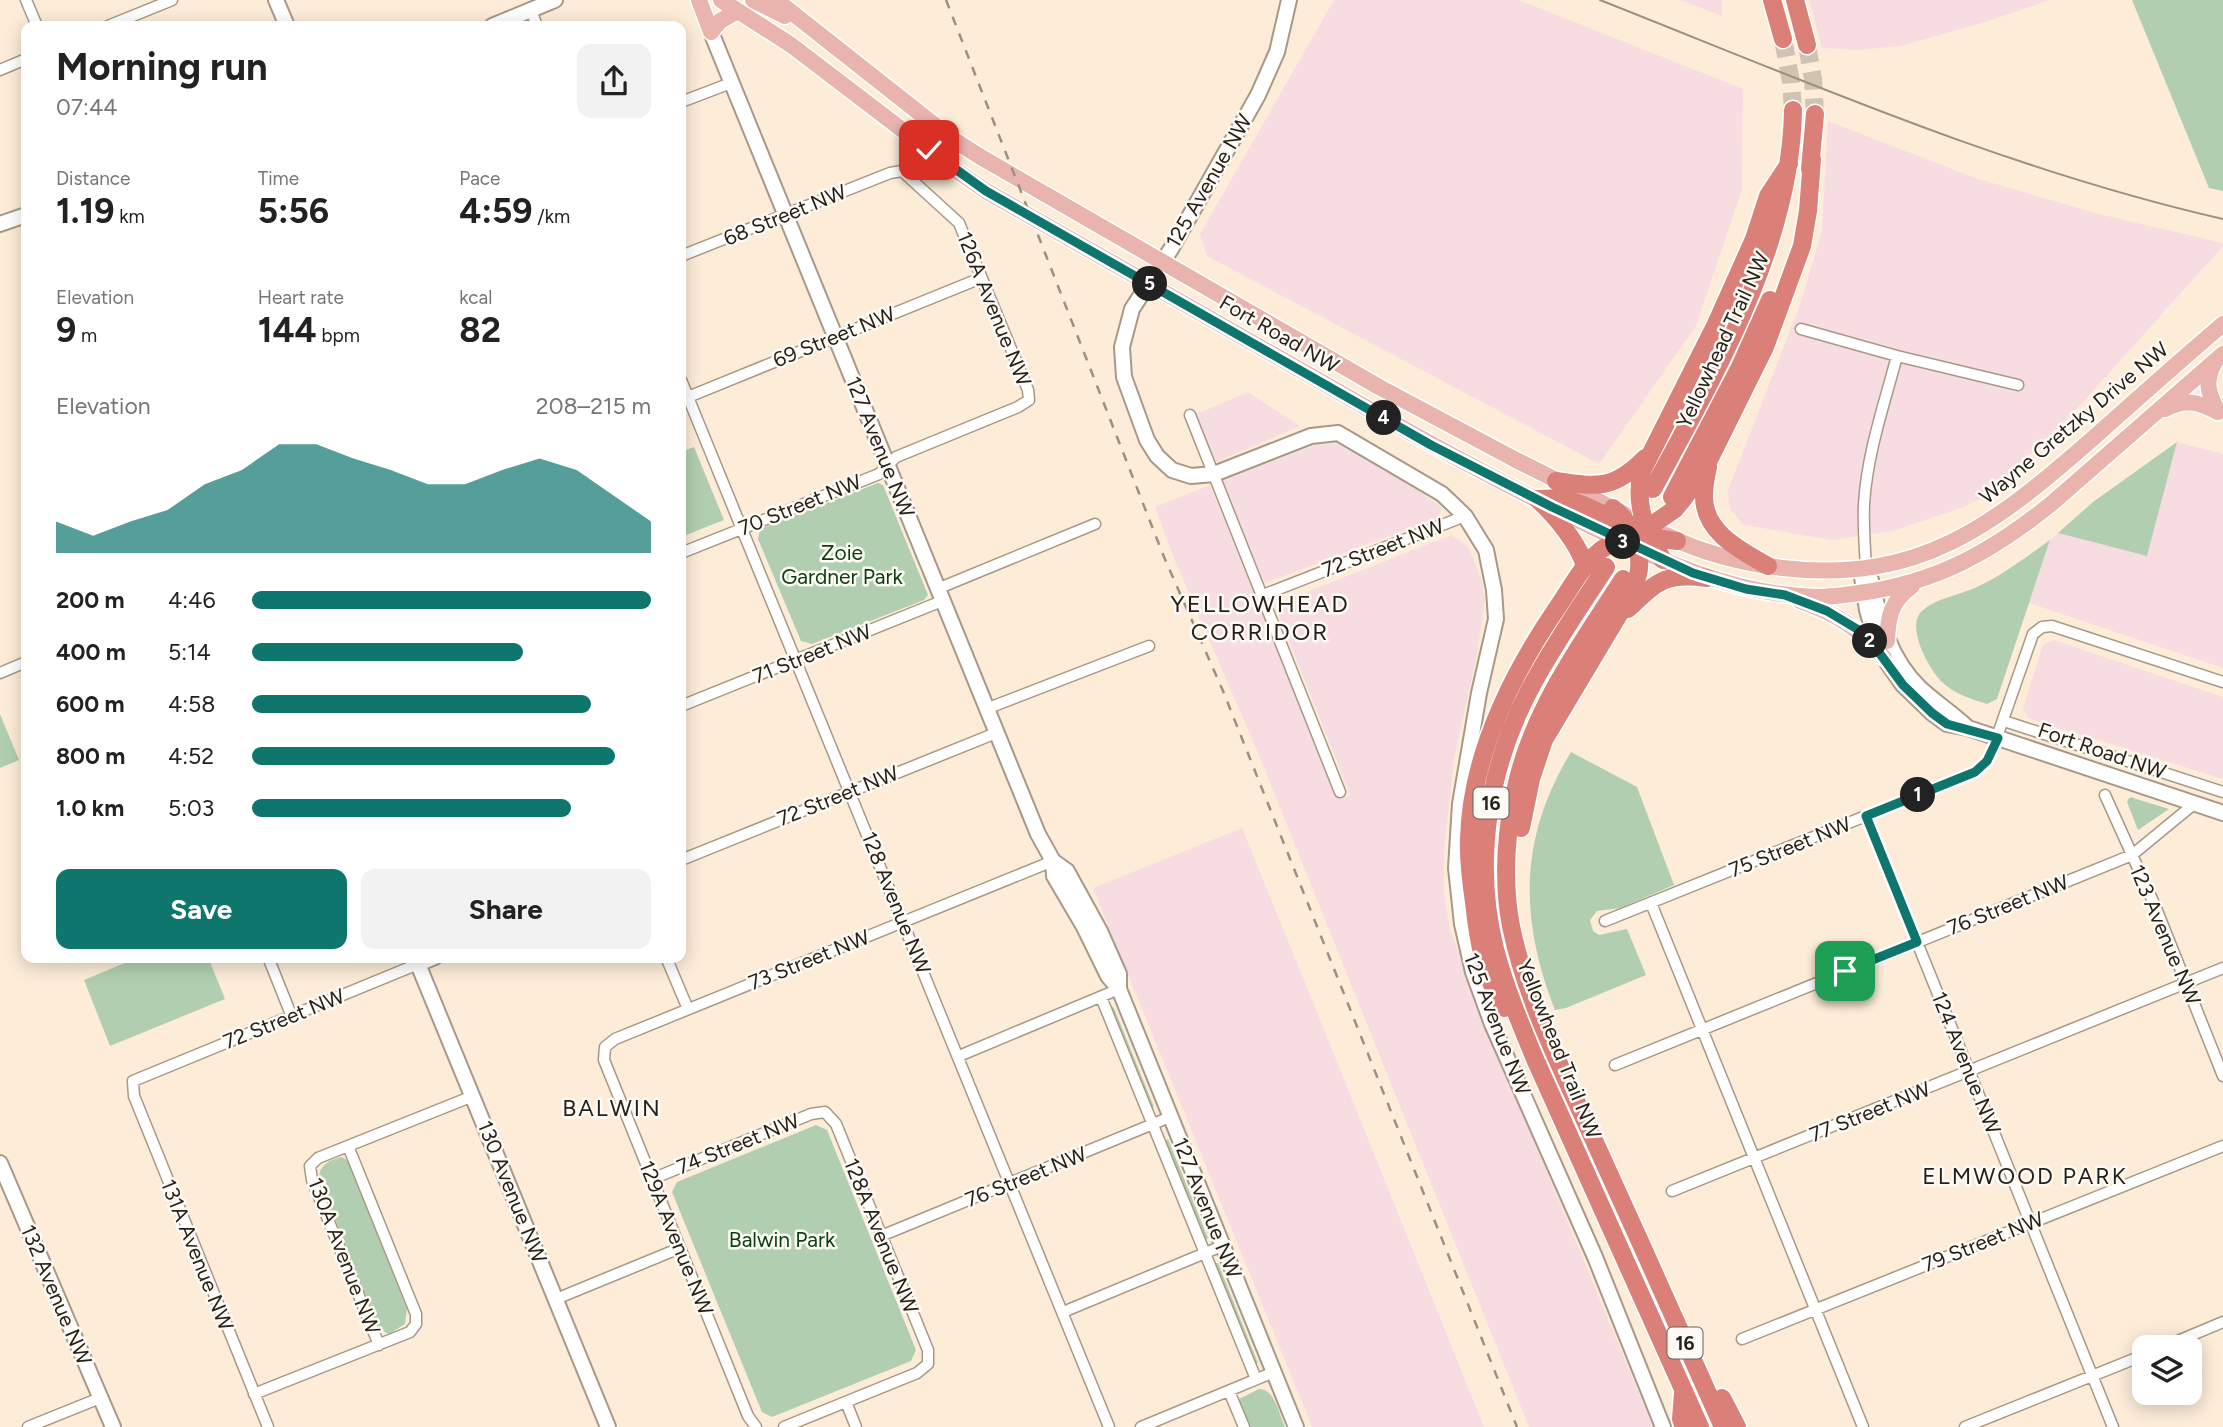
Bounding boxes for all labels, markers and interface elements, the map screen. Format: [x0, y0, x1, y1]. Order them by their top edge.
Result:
text: Morning run [56, 44, 268, 90]
button: share [577, 44, 651, 118]
text: 07:44 [56, 93, 117, 121]
street label: 125 Avenue NW [1160, 109, 1257, 252]
pin [899, 120, 959, 180]
icon: check [910, 131, 948, 169]
text: Distance [56, 167, 130, 190]
text: Time [258, 167, 299, 190]
text: Pace [459, 167, 500, 190]
street label: 68 Street NW [720, 179, 850, 251]
text: 1.19 [56, 190, 115, 232]
text: 5:56 [258, 190, 329, 232]
text: 4:59 [459, 190, 533, 232]
text: km [115, 205, 145, 228]
text: /km [533, 205, 570, 228]
street label: 126A Avenue NW [952, 228, 1037, 390]
street label: Yellowhead Trail NW [1671, 248, 1774, 432]
pin: 5 [1132, 266, 1168, 302]
text: 5 [1144, 272, 1155, 295]
text: Elevation [56, 286, 134, 309]
text: Heart rate [258, 286, 344, 309]
text: kcal [459, 286, 493, 309]
street label: Fort Road NW [1215, 289, 1343, 378]
street label: 69 Street NW [769, 301, 898, 372]
text: 9 [56, 309, 76, 351]
text: 144 [258, 309, 317, 351]
text: 82 [459, 309, 501, 351]
text: m [76, 324, 97, 347]
text: bpm [317, 324, 360, 347]
street label: Wayne Gretzky Drive NW [1974, 336, 2173, 509]
street label: 127 Avenue NW [841, 373, 920, 521]
text: Elevation [56, 392, 151, 420]
text: 208–215 m [536, 392, 651, 420]
pin: 4 [1366, 400, 1402, 436]
text: 4 [1377, 406, 1390, 429]
street label: 70 Street NW [735, 469, 865, 541]
street label: 72 Street NW [1318, 513, 1447, 582]
pin: 3 [1606, 524, 1640, 560]
text: 3 [1617, 530, 1628, 553]
park label: Zoie Gardner Park [781, 540, 904, 589]
text: 200 m [56, 586, 125, 614]
text: 4:46 [168, 586, 215, 614]
district label: YELLOWHEAD CORRIDOR [1170, 589, 1350, 646]
street label: 71 Street NW [749, 618, 875, 689]
pin: 2 [1853, 624, 1888, 658]
text: 2 [1864, 629, 1875, 652]
text: 400 m [56, 638, 126, 666]
text: 5:14 [168, 638, 211, 666]
text: 600 m [56, 690, 125, 718]
text: 4:58 [168, 690, 215, 718]
street label: Fort Road NW [2035, 717, 2169, 784]
text: 800 m [56, 742, 125, 770]
text: 4:52 [168, 742, 214, 770]
street label: 72 Street NW [774, 760, 902, 831]
pin: 1 [1900, 778, 1936, 812]
text: 1 [1913, 783, 1922, 806]
road number: 16 [1474, 788, 1508, 818]
text: 1.0 km [56, 794, 124, 822]
text: 5:03 [168, 794, 214, 822]
street label: 75 Street NW [1725, 811, 1854, 882]
street label: 128 Avenue NW [857, 828, 936, 978]
street label: 123 Avenue NW [2125, 861, 2206, 1009]
button: Save [56, 869, 347, 949]
button: Share [361, 869, 651, 949]
street label: 76 Street NW [1943, 869, 2072, 940]
street label: 73 Street NW [745, 924, 873, 995]
pin [1815, 941, 1875, 1001]
street label: 125 Avenue NW [1459, 949, 1536, 1098]
icon: arrive [1826, 952, 1864, 990]
street label: Yellowhead Trail NW [1512, 955, 1607, 1142]
street label: 72 Street NW [220, 983, 348, 1054]
street label: 124 Avenue NW [1927, 988, 2006, 1138]
street label: 77 Street NW [1806, 1076, 1934, 1147]
district label: BALWIN [562, 1094, 662, 1122]
street label: 74 Street NW [673, 1108, 803, 1179]
street label: 130 Avenue NW [473, 1117, 552, 1267]
street label: 127 Avenue NW [1168, 1134, 1247, 1282]
street label: 76 Street NW [961, 1141, 1090, 1212]
street label: 128A Avenue NW [839, 1154, 924, 1317]
street label: 129A Avenue NW [634, 1157, 719, 1319]
district label: ELMWOOD PARK [1922, 1162, 2128, 1190]
street label: 130A Avenue NW [303, 1174, 386, 1338]
street label: 131A Avenue NW [156, 1176, 239, 1334]
street label: 79 Street NW [1918, 1206, 2047, 1277]
street label: 132 Avenue NW [16, 1221, 97, 1369]
park label: Balwin Park [729, 1227, 836, 1252]
road number: 16 [1668, 1328, 1702, 1358]
map controls [2132, 1335, 2202, 1405]
button: layers [2132, 1335, 2202, 1405]

